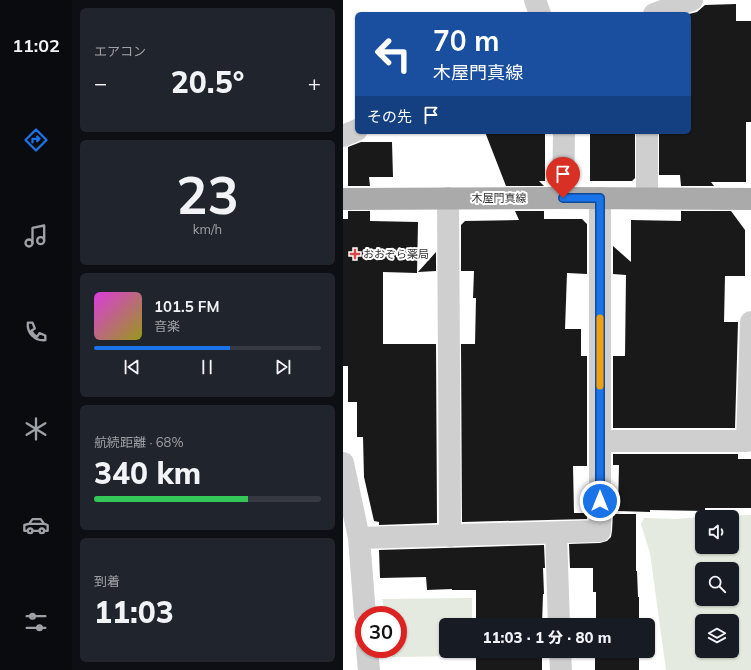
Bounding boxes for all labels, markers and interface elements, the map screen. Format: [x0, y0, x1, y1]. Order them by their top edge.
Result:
text: 70 m [433, 23, 499, 58]
icon: left [367, 28, 419, 80]
text: 11:02 [12, 34, 60, 57]
text: エアコン [94, 43, 146, 59]
text: 木屋門真線 [433, 61, 523, 84]
text: 20.5° [171, 63, 244, 101]
text: − [94, 69, 107, 97]
text: + [308, 69, 321, 97]
icon: arrive [420, 104, 442, 126]
text: その先 [367, 107, 412, 126]
icon: directions [22, 126, 50, 154]
pin [546, 157, 580, 198]
text: 23 [176, 162, 239, 227]
icon: arrive [552, 163, 574, 185]
street label: 木屋門真線 [472, 191, 527, 205]
text: km/h [193, 221, 222, 237]
icon: music [22, 222, 50, 250]
place label: おおぞら薬局 [363, 247, 429, 261]
marker: おおぞら薬局 [350, 249, 360, 259]
text: 101.5 FM [154, 297, 219, 316]
icon: phone [22, 318, 50, 346]
text: 音楽 [154, 318, 180, 334]
icon: previous [121, 356, 143, 378]
icon: pause [196, 356, 218, 378]
icon: next [272, 356, 294, 378]
icon: climate [22, 415, 50, 443]
text: 航続距離 · 68% [94, 434, 184, 450]
text: 340 km [94, 454, 201, 492]
position arrow [579, 480, 621, 522]
map controls [695, 510, 739, 658]
button: sound [695, 510, 739, 554]
icon: car [22, 511, 50, 539]
button: search [695, 562, 739, 606]
text: 到着 [94, 573, 120, 589]
text: 11:03 [94, 593, 174, 631]
speed limit sign: 30 [355, 606, 407, 658]
icon: filters [22, 608, 50, 636]
button: layers [695, 614, 739, 658]
text: 11:03 · 1 分 · 80 m [483, 628, 611, 647]

